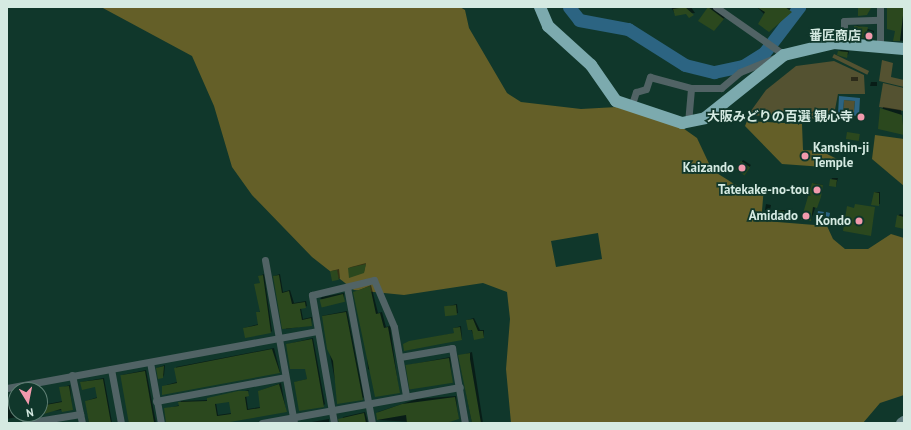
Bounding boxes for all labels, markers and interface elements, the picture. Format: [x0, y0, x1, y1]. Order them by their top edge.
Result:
place label: 番匠商店 [809, 28, 861, 44]
marker: 番匠商店 [864, 31, 874, 41]
place label: 大阪みどりの百選 観心寺 [707, 109, 853, 125]
marker: 大阪みどりの百選 観心寺 [856, 112, 866, 122]
place label: Kanshin-ji Temple [813, 141, 869, 172]
marker: Kanshin-ji Temple [800, 151, 810, 161]
place label: Kaizando [683, 160, 734, 176]
marker: Kaizando [737, 163, 747, 173]
place label: Tatekake-no-tou [718, 182, 809, 198]
marker: Tatekake-no-tou [812, 185, 822, 195]
place label: Amidado [749, 208, 798, 224]
marker: Amidado [801, 211, 811, 221]
place label: Kondo [816, 213, 851, 229]
marker: Kondo [854, 216, 864, 226]
north arrow [8, 382, 48, 422]
text: N [25, 405, 35, 420]

